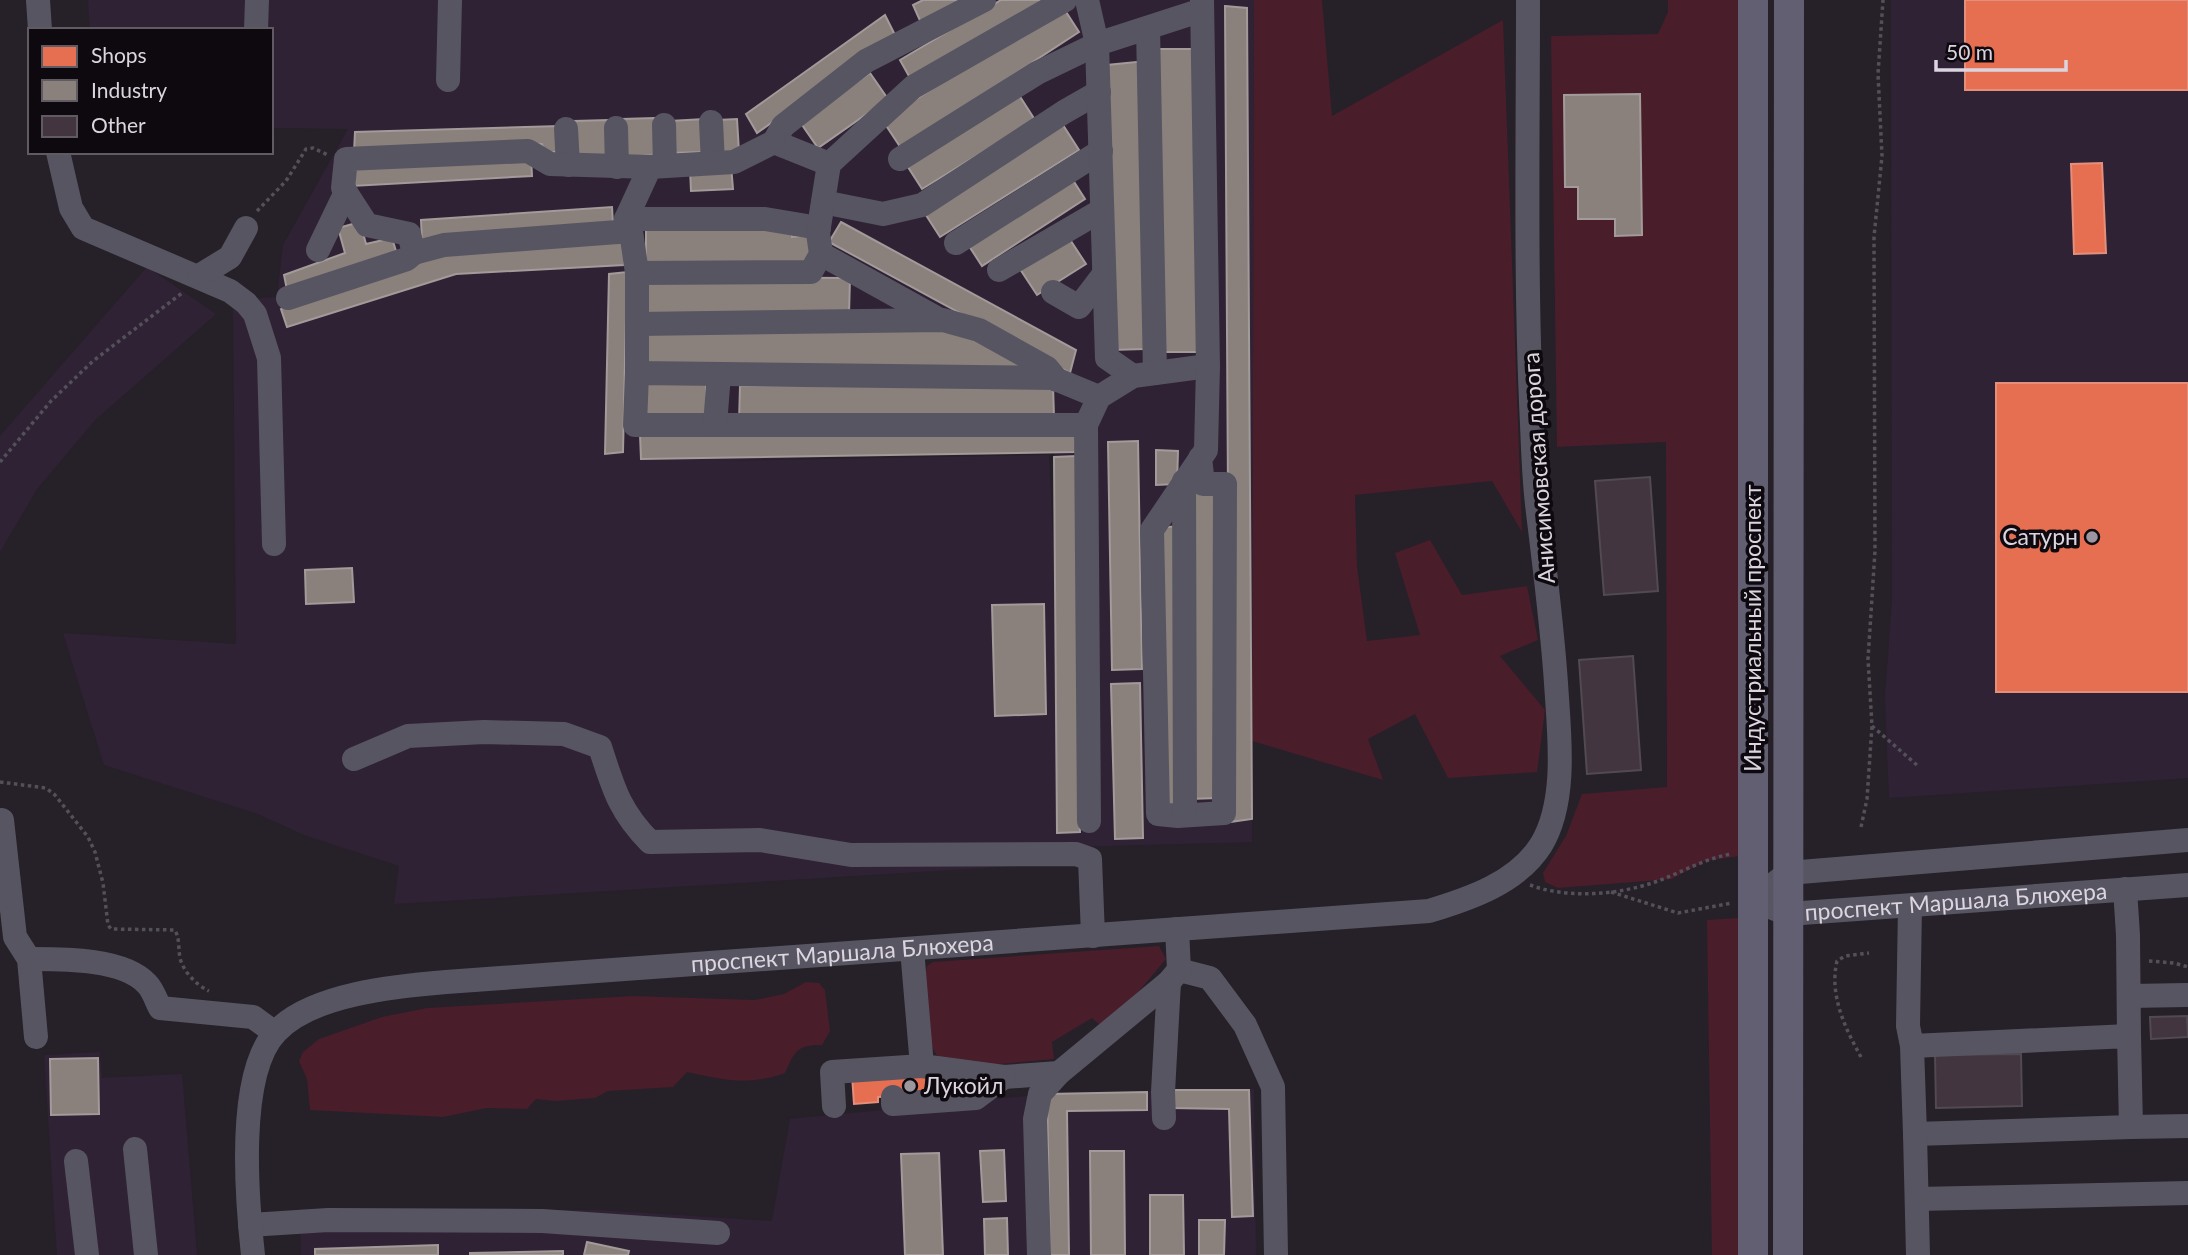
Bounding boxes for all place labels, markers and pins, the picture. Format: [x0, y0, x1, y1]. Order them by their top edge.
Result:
place label: Сатурн [2002, 522, 2078, 550]
marker: Сатурн [2084, 529, 2100, 545]
place label: Лукойл [923, 1071, 1003, 1099]
marker: Лукойл [902, 1078, 918, 1094]

